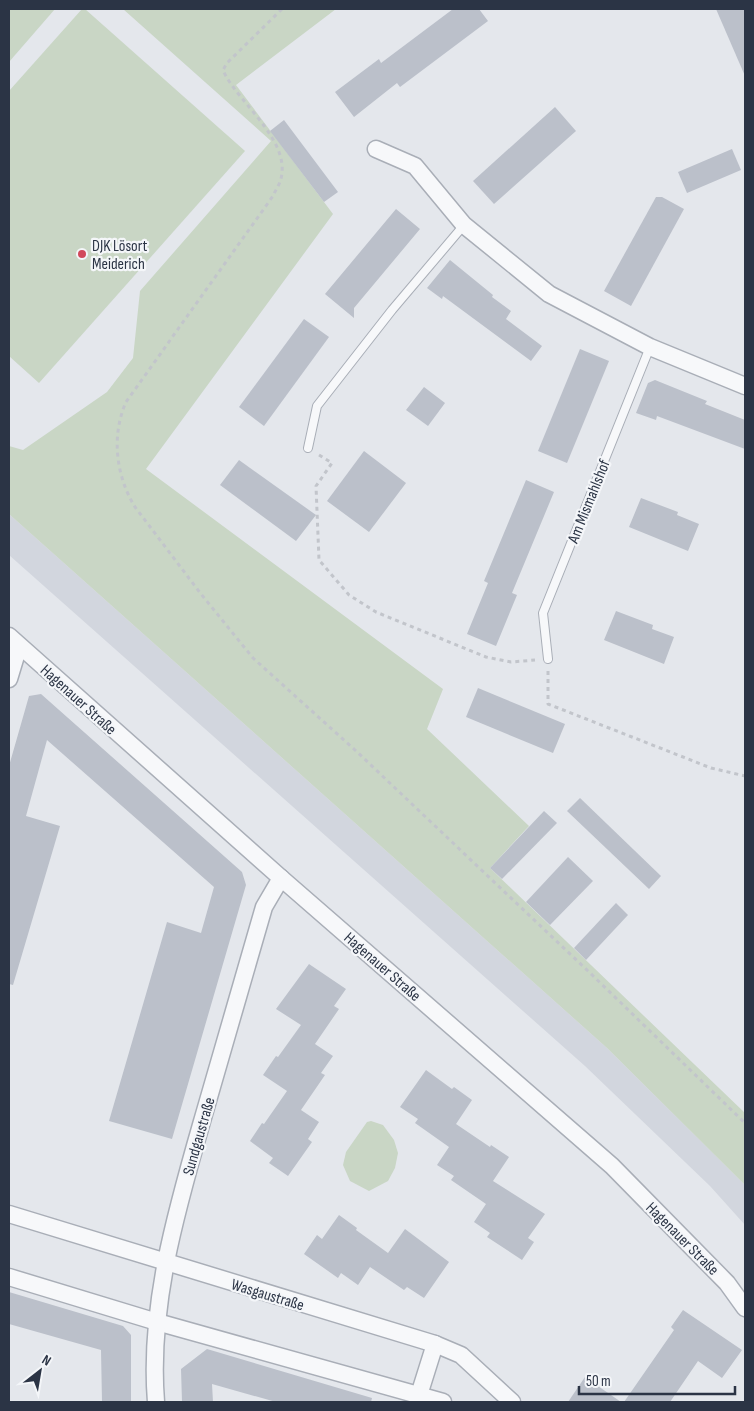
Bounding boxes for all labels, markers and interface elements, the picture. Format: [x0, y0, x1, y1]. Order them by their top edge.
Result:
place label: DJK Lösort Meiderich [92, 237, 148, 274]
marker: DJK Lösort Meiderich [76, 248, 88, 260]
street label: Am Mismahlshof [564, 457, 615, 547]
street label: Hagenauer Straße [36, 661, 120, 739]
street label: Hagenauer Straße [340, 929, 424, 1006]
street label: Sundgaustraße [179, 1095, 220, 1178]
street label: Hagenauer Straße [641, 1199, 722, 1280]
street label: Wasgaustraße [229, 1275, 306, 1315]
north arrow [15, 1346, 65, 1396]
text: N [39, 1351, 54, 1369]
scale bar [579, 1364, 735, 1396]
text: 50 m [586, 1372, 611, 1391]

